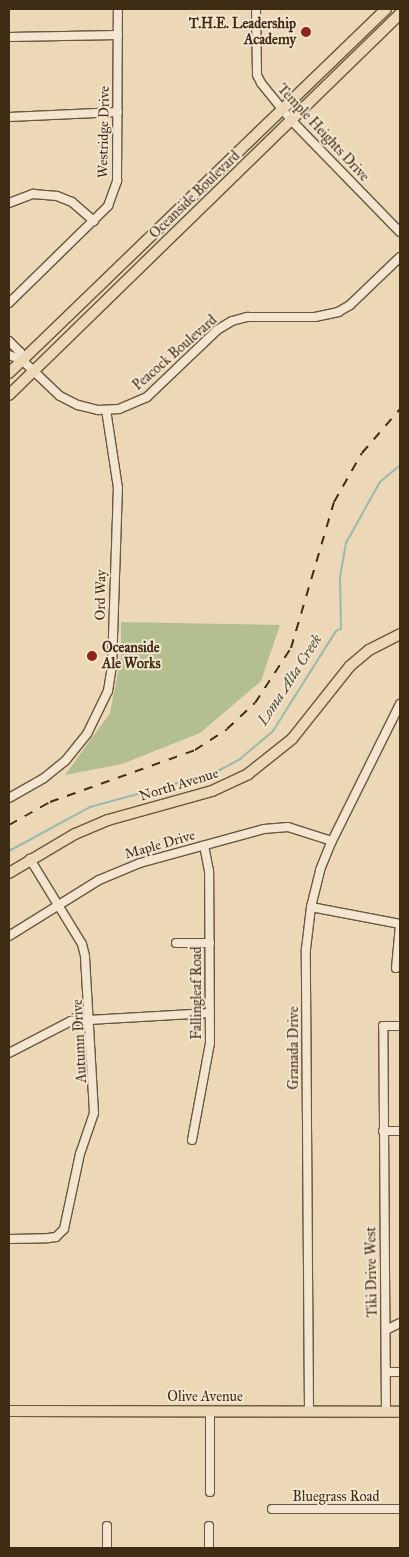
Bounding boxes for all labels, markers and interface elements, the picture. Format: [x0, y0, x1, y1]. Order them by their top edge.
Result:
place label: T.H.E. Leadership Academy [189, 16, 296, 48]
marker: T.H.E. Leadership Academy [300, 26, 312, 38]
street label: Temple Heights Drive [274, 81, 372, 185]
street label: Westridge Drive [95, 86, 113, 178]
street label: Oceanside Boulevard [146, 148, 244, 242]
street label: Peacock Boulevard [129, 312, 221, 394]
street label: Ord Way [92, 569, 110, 621]
water label: Loma Alta Creek [254, 631, 326, 729]
place label: Oceanside Ale Works [102, 640, 161, 672]
marker: Oceanside Ale Works [86, 650, 98, 662]
street label: North Avenue [137, 765, 221, 805]
street label: Maple Drive [123, 827, 197, 863]
street label: Fallingleaf Road [189, 946, 205, 1040]
street label: Autumn Drive [69, 999, 91, 1083]
street label: Granada Drive [286, 1006, 302, 1090]
street label: Tiki Drive West [363, 1226, 381, 1318]
street label: Olive Avenue [167, 1389, 243, 1405]
street label: Bluegrass Road [292, 1489, 380, 1505]

